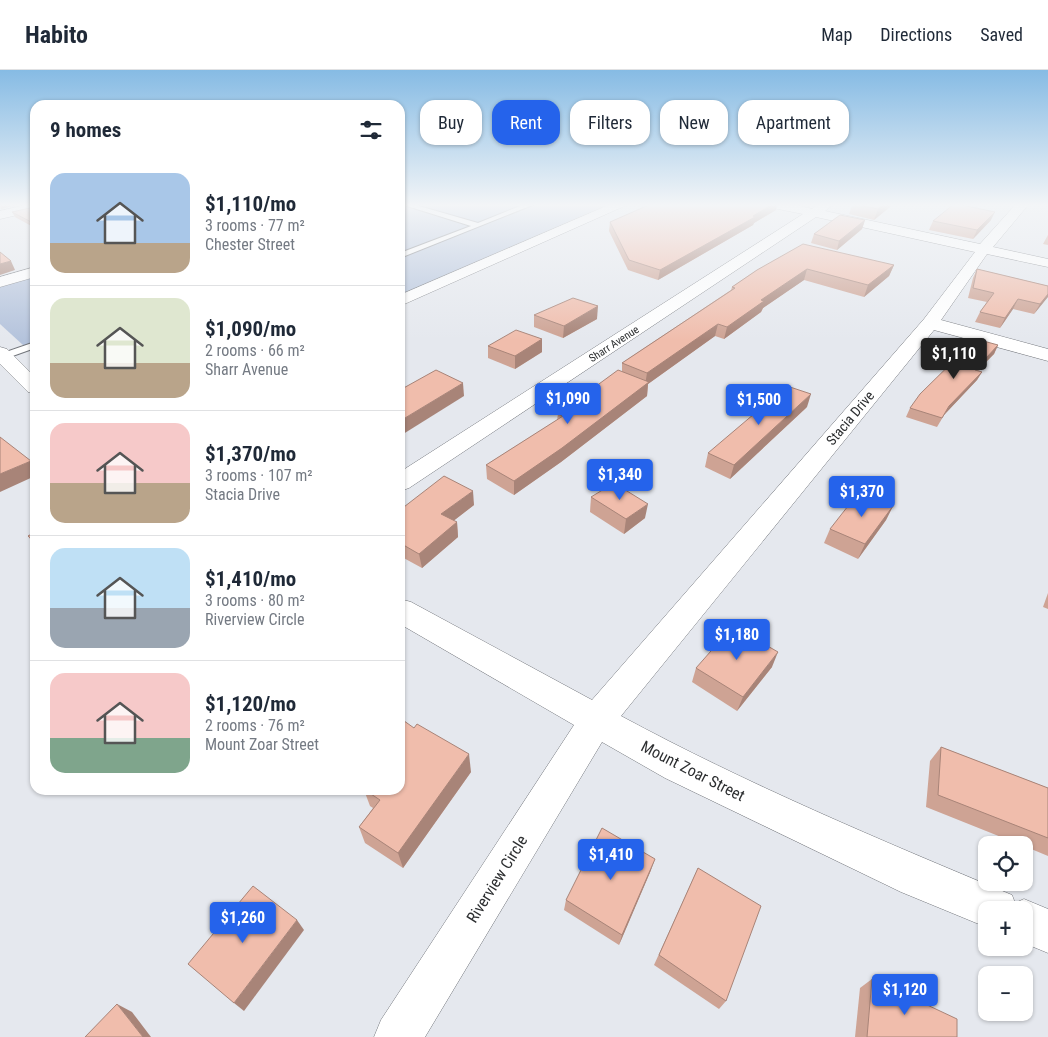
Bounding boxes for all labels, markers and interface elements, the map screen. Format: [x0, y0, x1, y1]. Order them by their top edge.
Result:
text: Habito [25, 21, 88, 49]
text: Map [821, 24, 852, 45]
text: Directions [880, 24, 952, 45]
text: Saved [980, 24, 1023, 45]
chip: Buy [420, 100, 482, 145]
chip: Rent [492, 100, 560, 145]
chip: Filters [570, 100, 650, 145]
chip: New [660, 100, 728, 145]
chip: Apartment [738, 100, 849, 145]
icon: filters [357, 116, 385, 144]
text: 9 homes [50, 118, 121, 142]
text: $1,110/mo [205, 192, 296, 216]
icon: home [90, 193, 150, 253]
text: 3 rooms · 77 m² [205, 216, 305, 235]
text: Chester Street [205, 235, 295, 254]
text: $1,090/mo [205, 317, 296, 341]
icon: home [90, 318, 150, 378]
street label: Sharr Avenue [586, 323, 642, 365]
pin: $1,110 [913, 338, 995, 380]
text: 2 rooms · 66 m² [205, 341, 305, 360]
text: $1,110 [932, 344, 976, 363]
text: Sharr Avenue [205, 360, 288, 379]
pin: $1,090 [527, 382, 609, 425]
pin: $1,500 [718, 384, 800, 426]
street label: Stacia Drive [823, 387, 878, 448]
text: $1,090 [546, 389, 590, 408]
text: $1,500 [737, 390, 781, 409]
text: $1,370/mo [205, 442, 296, 466]
icon: home [90, 443, 150, 503]
pin: $1,340 [579, 458, 661, 501]
text: $1,340 [598, 465, 642, 484]
text: 3 rooms · 107 m² [205, 466, 313, 485]
pin: $1,370 [821, 476, 903, 518]
text: $1,370 [840, 482, 884, 501]
text: Stacia Drive [205, 485, 280, 504]
text: $1,410/mo [205, 567, 296, 591]
icon: home [90, 568, 150, 628]
text: 3 rooms · 80 m² [205, 591, 305, 610]
text: Riverview Circle [205, 610, 305, 629]
pin: $1,180 [696, 618, 778, 661]
text: $1,180 [715, 625, 759, 644]
text: $1,120/mo [205, 692, 296, 716]
icon: home [90, 693, 150, 753]
text: 2 rooms · 76 m² [205, 716, 305, 735]
text: Mount Zoar Street [205, 735, 319, 754]
street label: Mount Zoar Street [638, 737, 748, 805]
street label: Riverview Circle [463, 832, 531, 926]
map controls [978, 836, 1033, 1021]
button: locate [978, 836, 1033, 891]
pin: $1,410 [570, 838, 652, 881]
text: $1,410 [589, 845, 633, 864]
button: + [978, 901, 1033, 956]
pin: $1,260 [202, 902, 284, 944]
text: $1,260 [221, 908, 265, 927]
button: − [978, 966, 1033, 1021]
pin: $1,120 [864, 974, 946, 1016]
text: $1,120 [883, 980, 927, 999]

